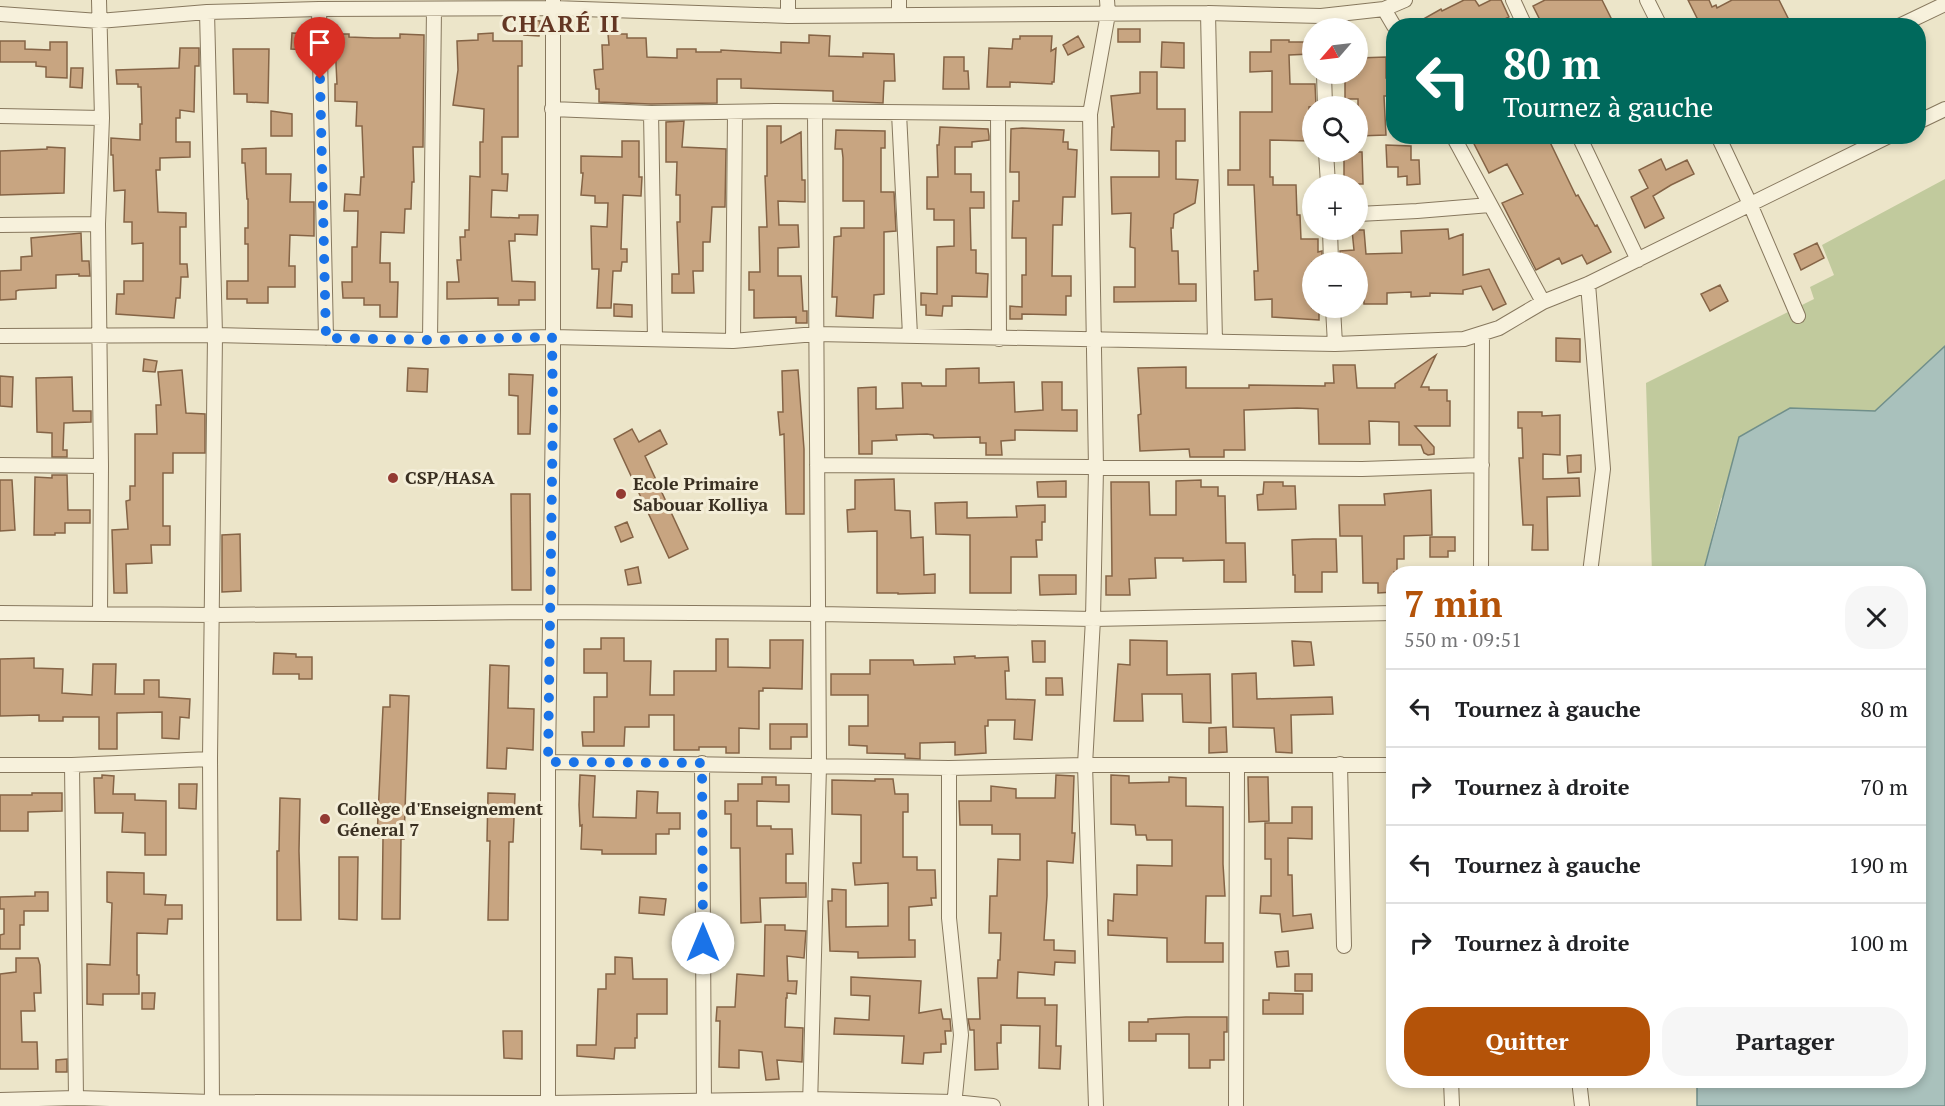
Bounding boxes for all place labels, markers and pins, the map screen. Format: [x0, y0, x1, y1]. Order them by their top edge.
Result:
pin [294, 17, 345, 79]
place label: CSP/HASA [405, 465, 495, 489]
marker: CSP/HASA [386, 471, 400, 485]
place label: Ecole Primaire Sabouar Kolliya [633, 471, 768, 516]
marker: Ecole Primaire Sabouar Kolliya [614, 487, 628, 501]
place label: Collège d'Enseignement Géneral 7 [337, 796, 543, 841]
marker: Collège d'Enseignement Géneral 7 [318, 812, 332, 826]

